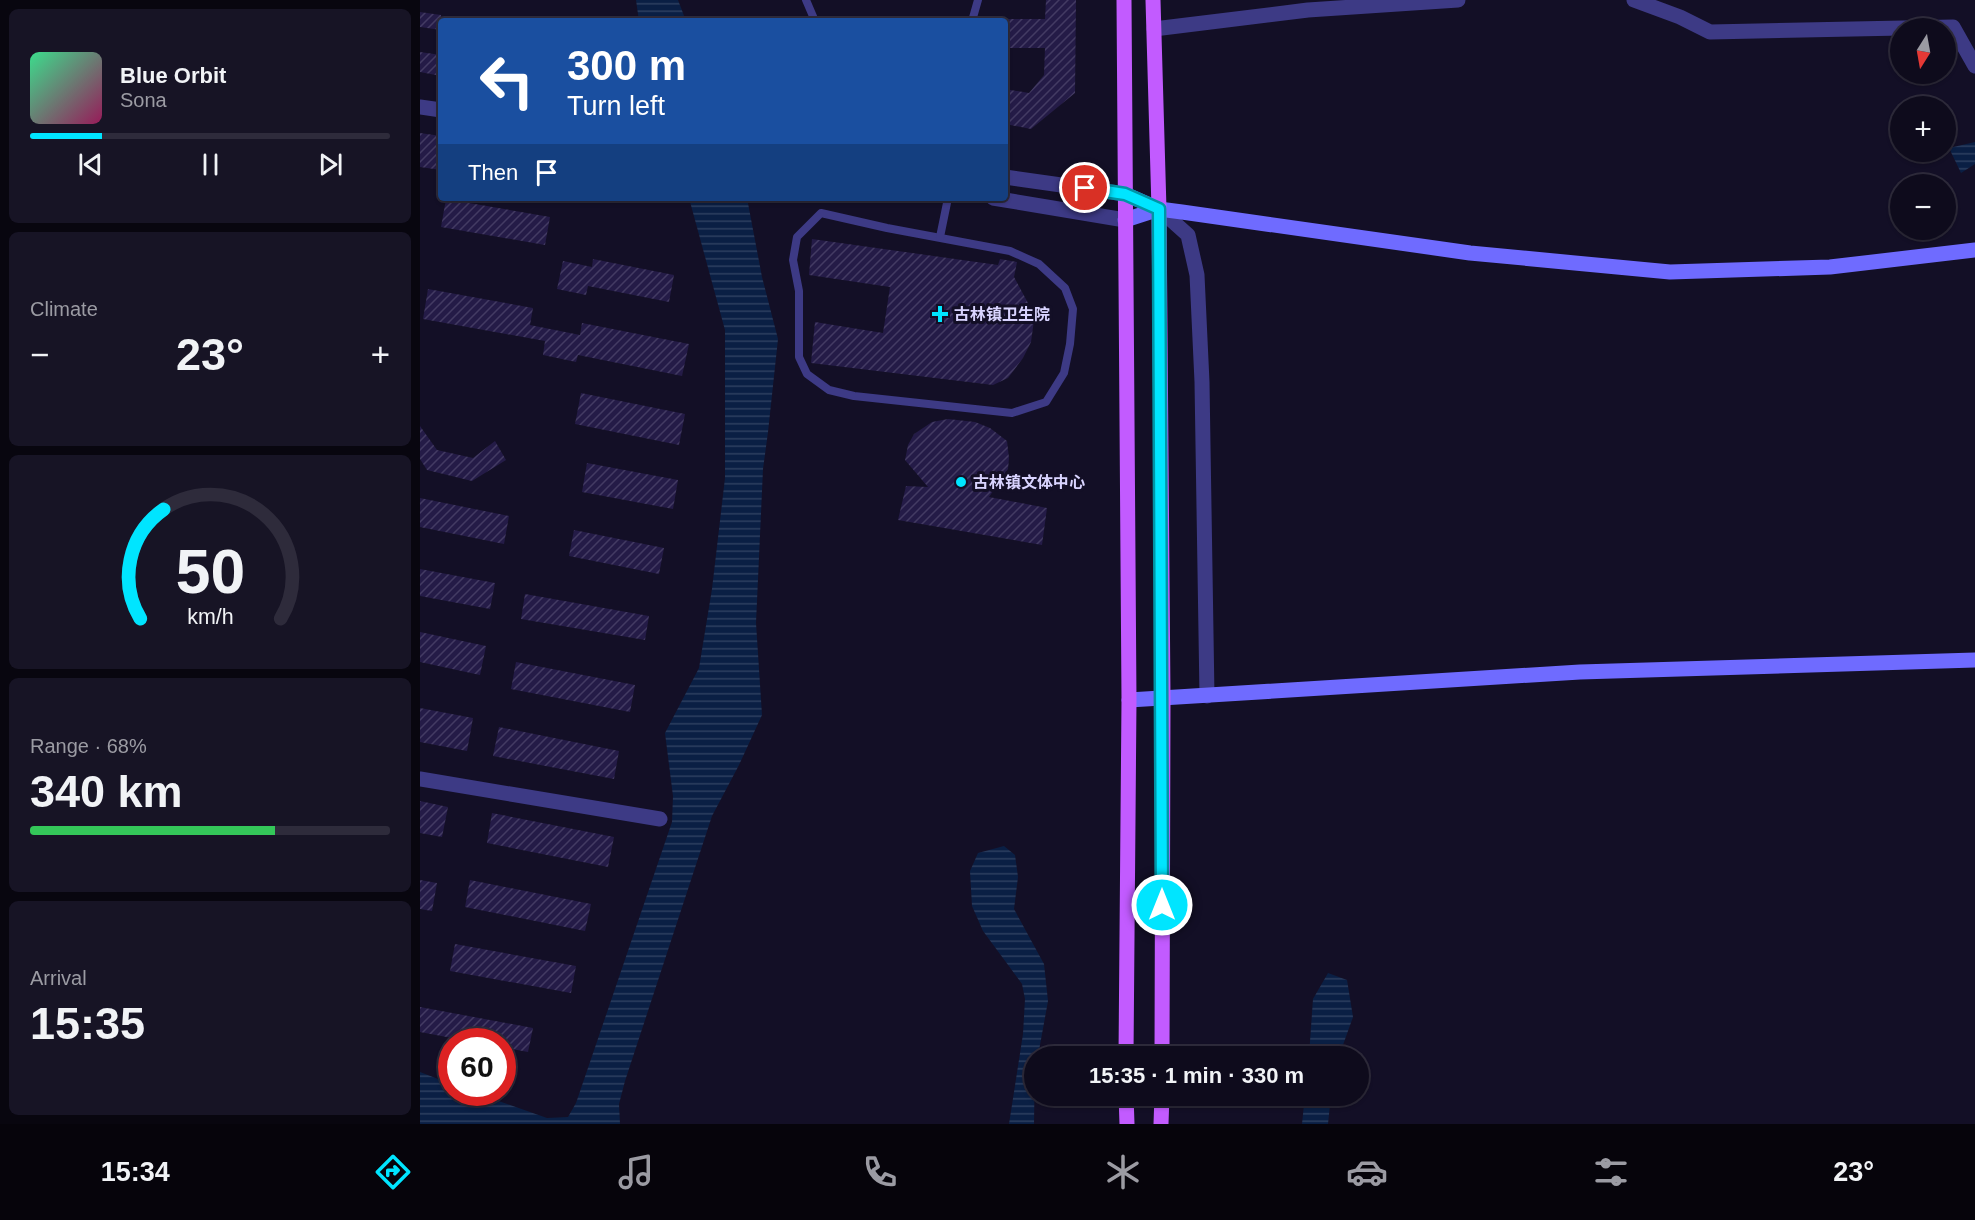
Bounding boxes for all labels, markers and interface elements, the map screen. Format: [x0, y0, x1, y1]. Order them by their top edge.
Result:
north arrow [1890, 18, 1956, 84]
map controls [1890, 18, 1956, 240]
icon: left [468, 42, 546, 120]
text: 300 m [567, 42, 686, 89]
text: Blue Orbit [120, 63, 226, 88]
text: Sona [120, 89, 167, 111]
text: Turn left [567, 91, 665, 121]
button: + [1890, 96, 1956, 162]
icon: previous [74, 148, 107, 181]
icon: pause [194, 148, 227, 181]
icon: next [314, 148, 347, 181]
icon: arrive [530, 156, 563, 189]
text: Then [468, 160, 518, 185]
pin [1059, 162, 1110, 213]
icon: arrive [1068, 171, 1101, 204]
button: − [1890, 174, 1956, 240]
text: Climate [30, 298, 98, 320]
marker: 古林镇卫生院 [931, 305, 949, 323]
place label: 古林镇卫生院 [954, 305, 1050, 323]
text: 23° [176, 329, 244, 380]
text: − [30, 336, 49, 373]
text: + [371, 336, 390, 373]
place label: 古林镇文体中心 [973, 473, 1085, 491]
marker: 古林镇文体中心 [954, 475, 968, 489]
text: 50 [175, 537, 245, 606]
text: km/h [187, 605, 233, 629]
text: Range · 68% [30, 735, 147, 757]
text: 340 km [30, 766, 183, 817]
position arrow [1130, 873, 1194, 937]
text: Arrival [30, 967, 87, 989]
text: 15:35 [30, 998, 145, 1049]
speed limit sign: 60 [438, 1028, 516, 1106]
text: 15:35 · 1 min · 330 m [1089, 1063, 1304, 1088]
icon: directions [372, 1151, 414, 1193]
icon: music [615, 1151, 657, 1193]
icon: phone [859, 1151, 901, 1193]
icon: climate [1102, 1151, 1144, 1193]
icon: car [1346, 1151, 1388, 1193]
icon: filters [1590, 1151, 1632, 1193]
text: 15:34 [101, 1157, 170, 1187]
text: 23° [1833, 1157, 1874, 1187]

